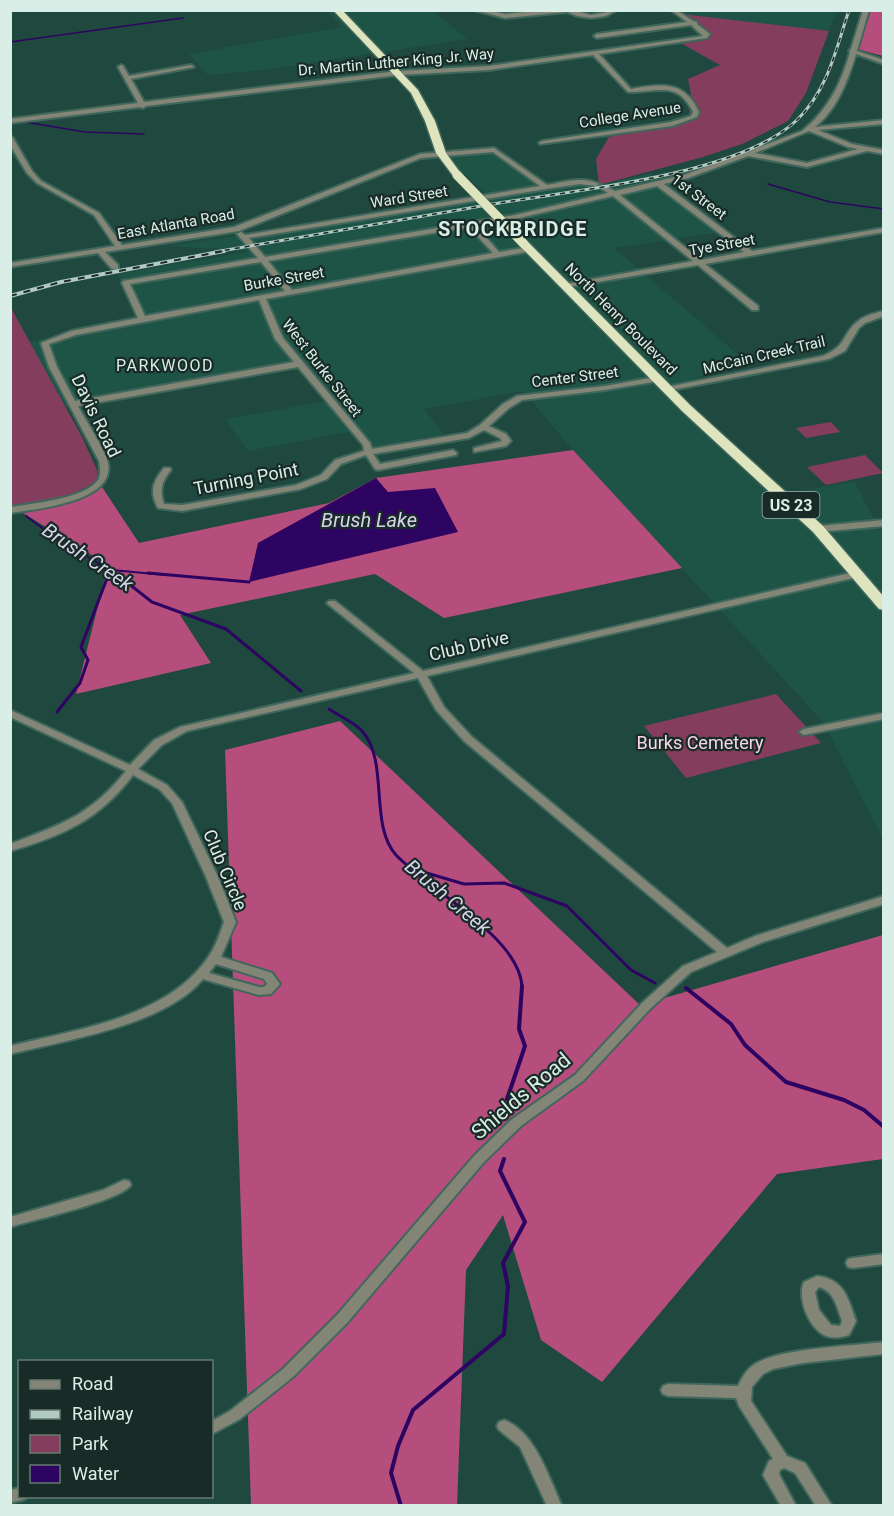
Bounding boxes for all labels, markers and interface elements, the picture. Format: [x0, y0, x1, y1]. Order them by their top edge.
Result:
street label: Dr. Martin Luther King Jr. Way [297, 44, 495, 80]
street label: College Avenue [578, 98, 682, 132]
street label: 1st Street [668, 170, 730, 224]
street label: Ward Street [369, 182, 449, 212]
street label: East Atlanta Road [116, 205, 236, 243]
district label: STOCKBRIDGE [438, 217, 588, 241]
street label: Tye Street [688, 230, 756, 260]
street label: North Henry Boulevard [561, 259, 681, 379]
street label: Burke Street [242, 263, 326, 295]
street label: West Burke Street [278, 316, 366, 420]
street label: McCain Creek Trail [701, 332, 827, 378]
district label: PARKWOOD [116, 356, 214, 375]
street label: Center Street [531, 363, 619, 391]
street label: Davis Road [67, 371, 126, 461]
street label: Turning Point [192, 458, 300, 499]
road number: US 23 [762, 492, 820, 518]
water label: Brush Lake [321, 508, 417, 532]
water label: Brush Creek [38, 518, 139, 597]
street label: Club Drive [427, 626, 511, 665]
park label: Burks Cemetery [637, 732, 764, 753]
street label: Club Circle [199, 826, 252, 913]
water label: Brush Creek [400, 854, 497, 940]
street label: Shields Road [467, 1048, 575, 1144]
legend [18, 1360, 213, 1498]
text: Road [72, 1373, 113, 1394]
text: Railway [72, 1403, 134, 1424]
text: Park [72, 1433, 109, 1454]
text: Water [72, 1463, 119, 1484]

